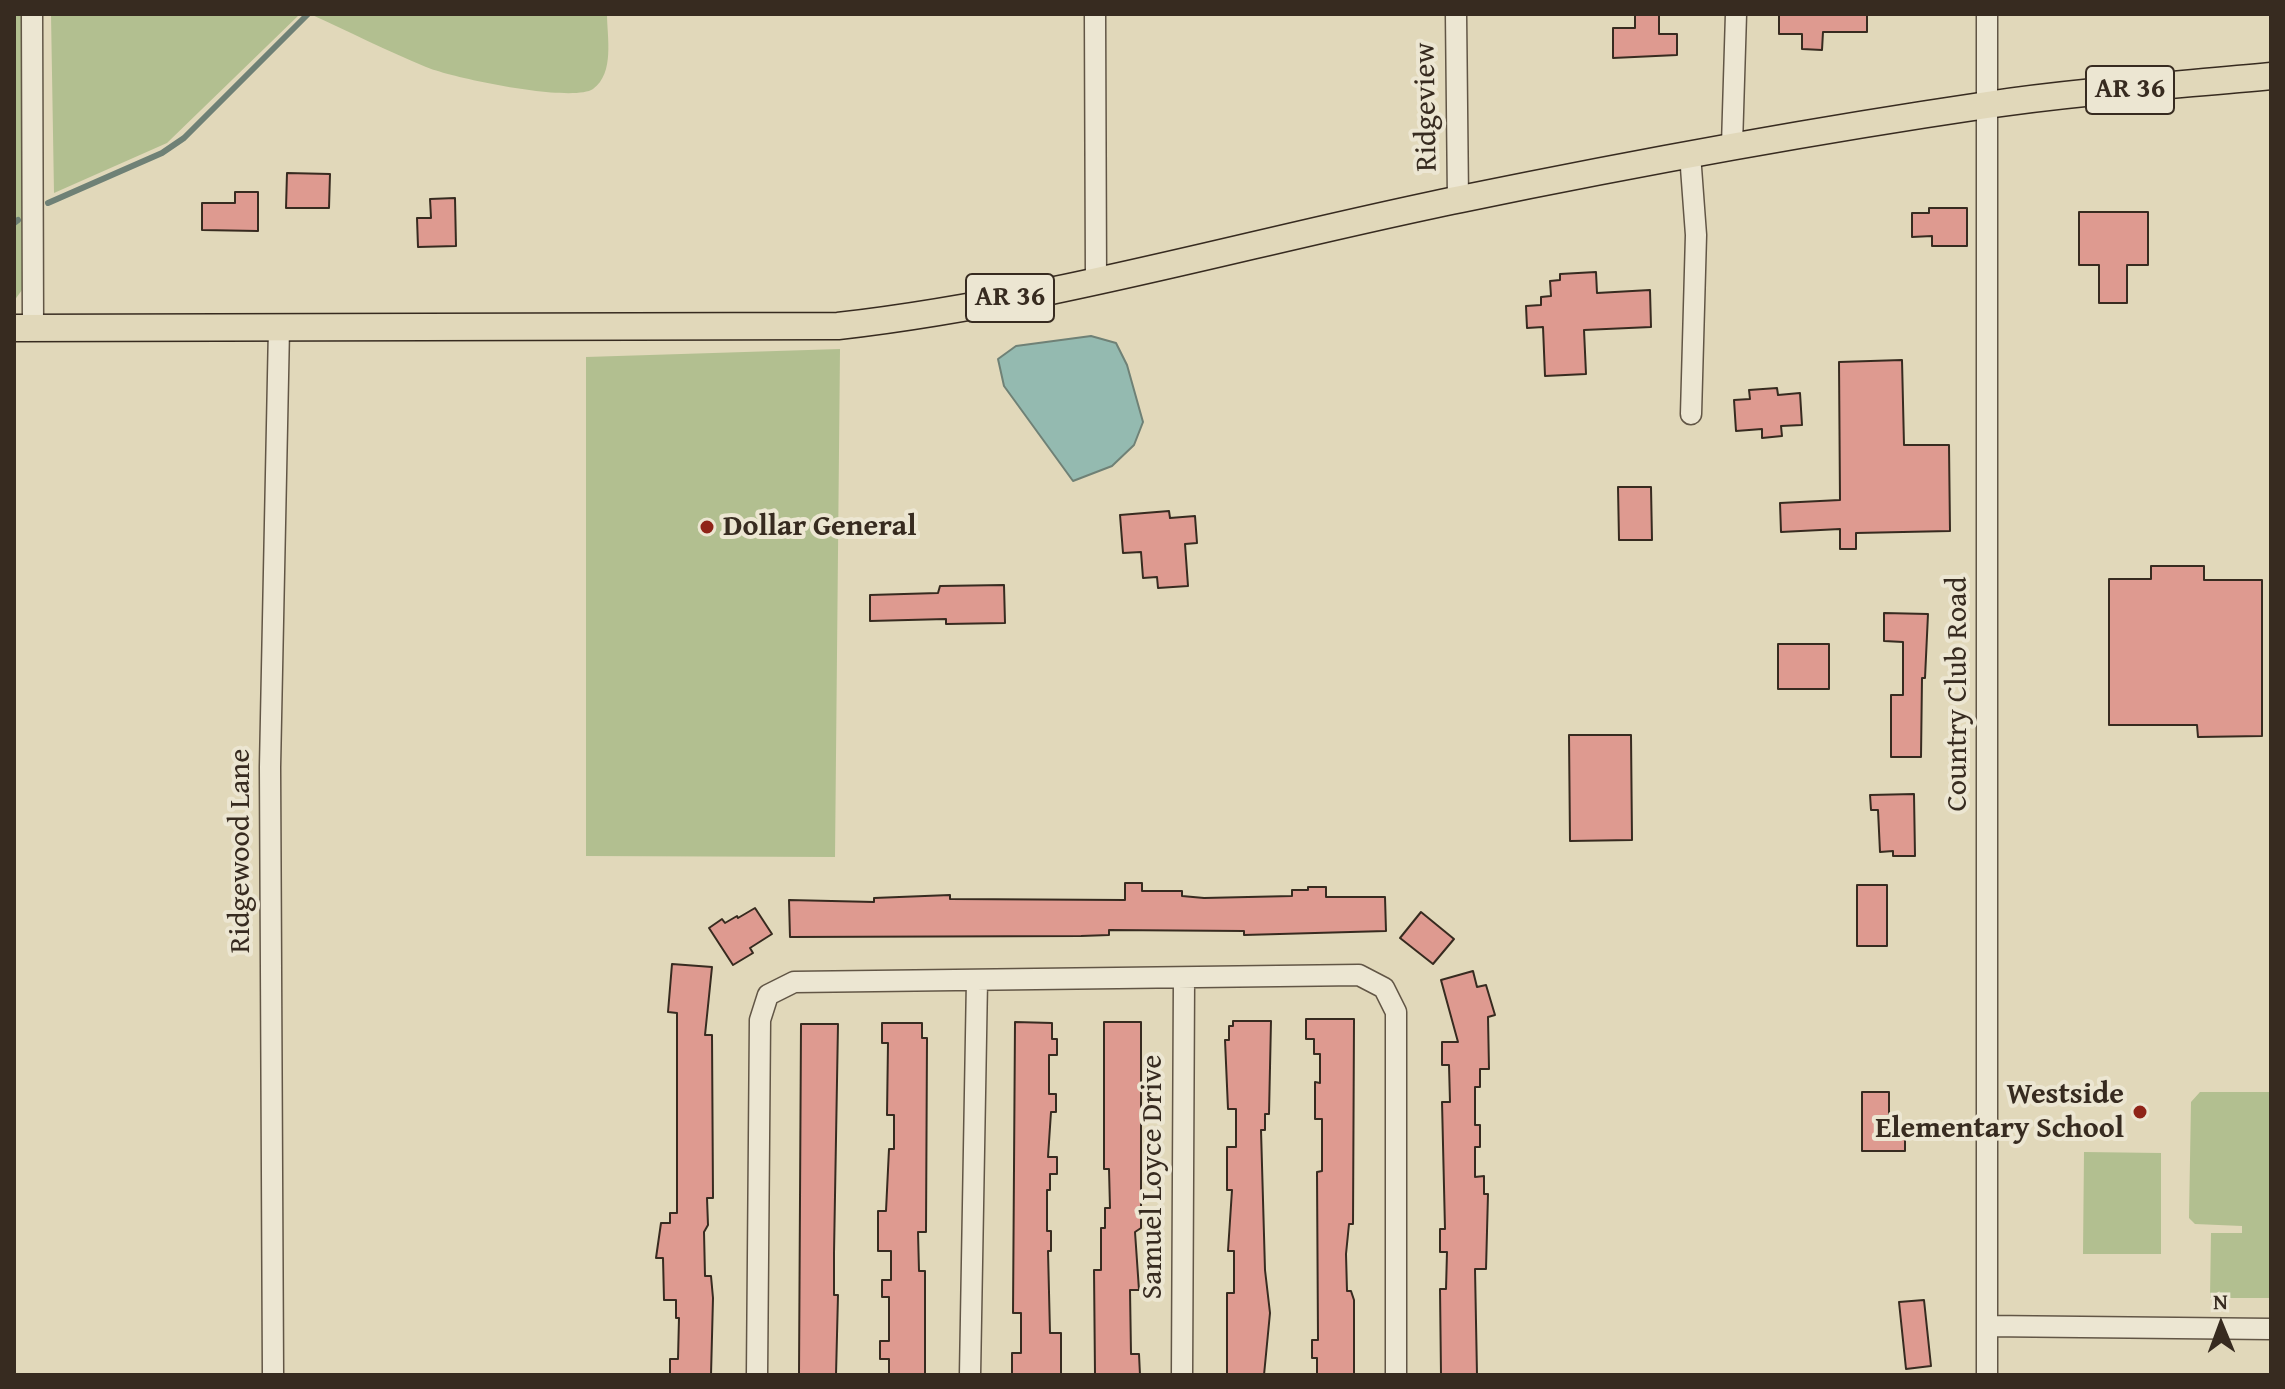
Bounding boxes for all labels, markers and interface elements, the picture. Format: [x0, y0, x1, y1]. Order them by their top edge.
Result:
street label: Ridgeview [1408, 42, 1446, 172]
road number: AR 36 [2086, 66, 2174, 114]
road number: AR 36 [966, 274, 1054, 322]
place label: Dollar General [723, 509, 916, 545]
marker: Dollar General [698, 518, 716, 536]
street label: Country Club Road [1940, 576, 1976, 812]
street label: Ridgewood Lane [223, 749, 259, 953]
street label: Samuel Loyce Drive [1135, 1055, 1171, 1299]
place label: Westside Elementary School [1875, 1077, 2124, 1148]
marker: Westside Elementary School [2131, 1103, 2149, 1121]
north arrow [2181, 1285, 2261, 1365]
text: N [2213, 1285, 2228, 1317]

